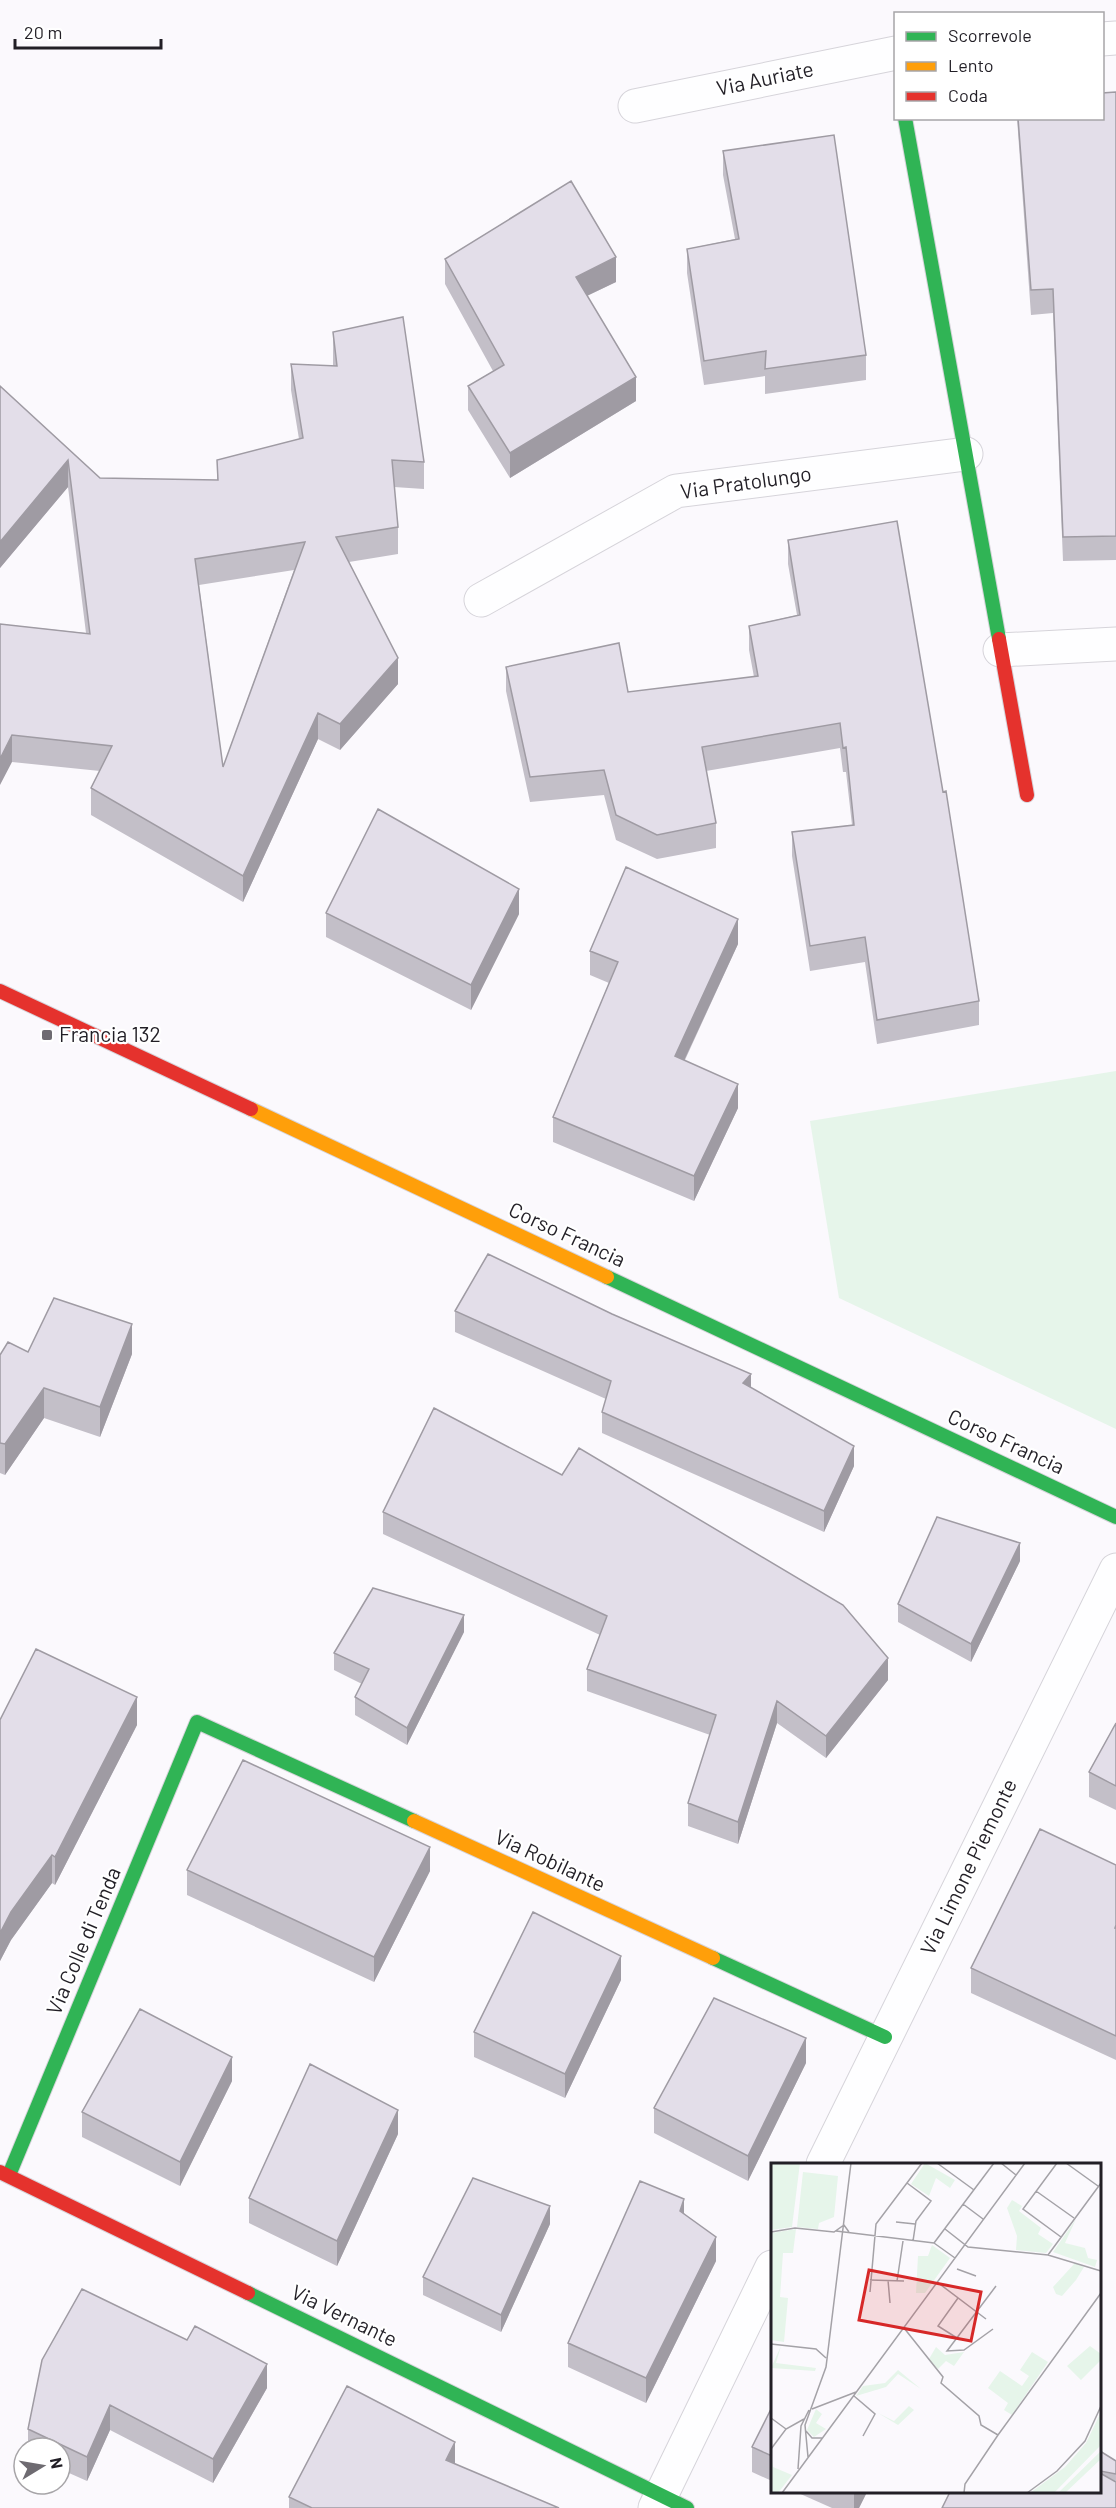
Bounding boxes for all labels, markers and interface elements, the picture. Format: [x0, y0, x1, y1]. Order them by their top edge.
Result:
scale bar [15, 12, 160, 50]
legend [894, 12, 1104, 120]
text: 20 m [24, 21, 62, 43]
text: Scorrevole [948, 24, 1032, 46]
text: Lento [948, 54, 994, 76]
street label: Via Auriate [714, 55, 816, 100]
text: Coda [948, 84, 988, 106]
street label: Via Pratolungo [679, 460, 813, 503]
place label: Francia 132 [59, 1021, 161, 1046]
marker: Francia 132 [40, 1028, 54, 1042]
street label: Corso Francia [505, 1196, 630, 1272]
street label: Corso Francia [944, 1403, 1069, 1479]
street label: Via Limone Piemonte [914, 1774, 1021, 1958]
street label: Via Robilante [491, 1823, 610, 1896]
street label: Via Colle di Tenda [40, 1863, 125, 2018]
inset map [771, 2163, 1101, 2493]
street label: Via Vernante [288, 2278, 402, 2351]
north arrow [12, 2436, 72, 2496]
text: N [47, 2456, 68, 2470]

